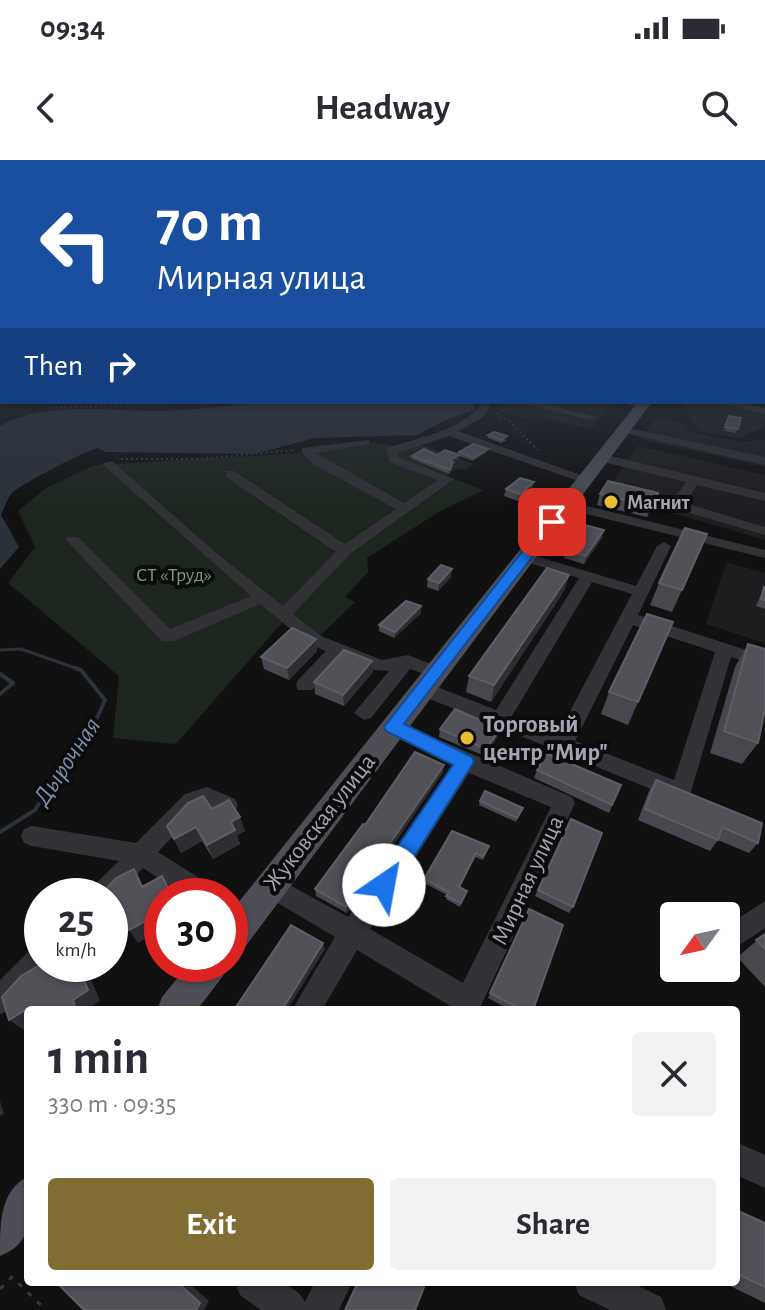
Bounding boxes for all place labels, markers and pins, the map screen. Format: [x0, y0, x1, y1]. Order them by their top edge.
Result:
pin [518, 488, 586, 556]
marker: Магнит [602, 493, 620, 511]
place label: Магнит [627, 493, 690, 513]
place label: Торговый центр "Мир" [483, 713, 608, 765]
marker: Торговый центр "Мир" [458, 729, 476, 747]

